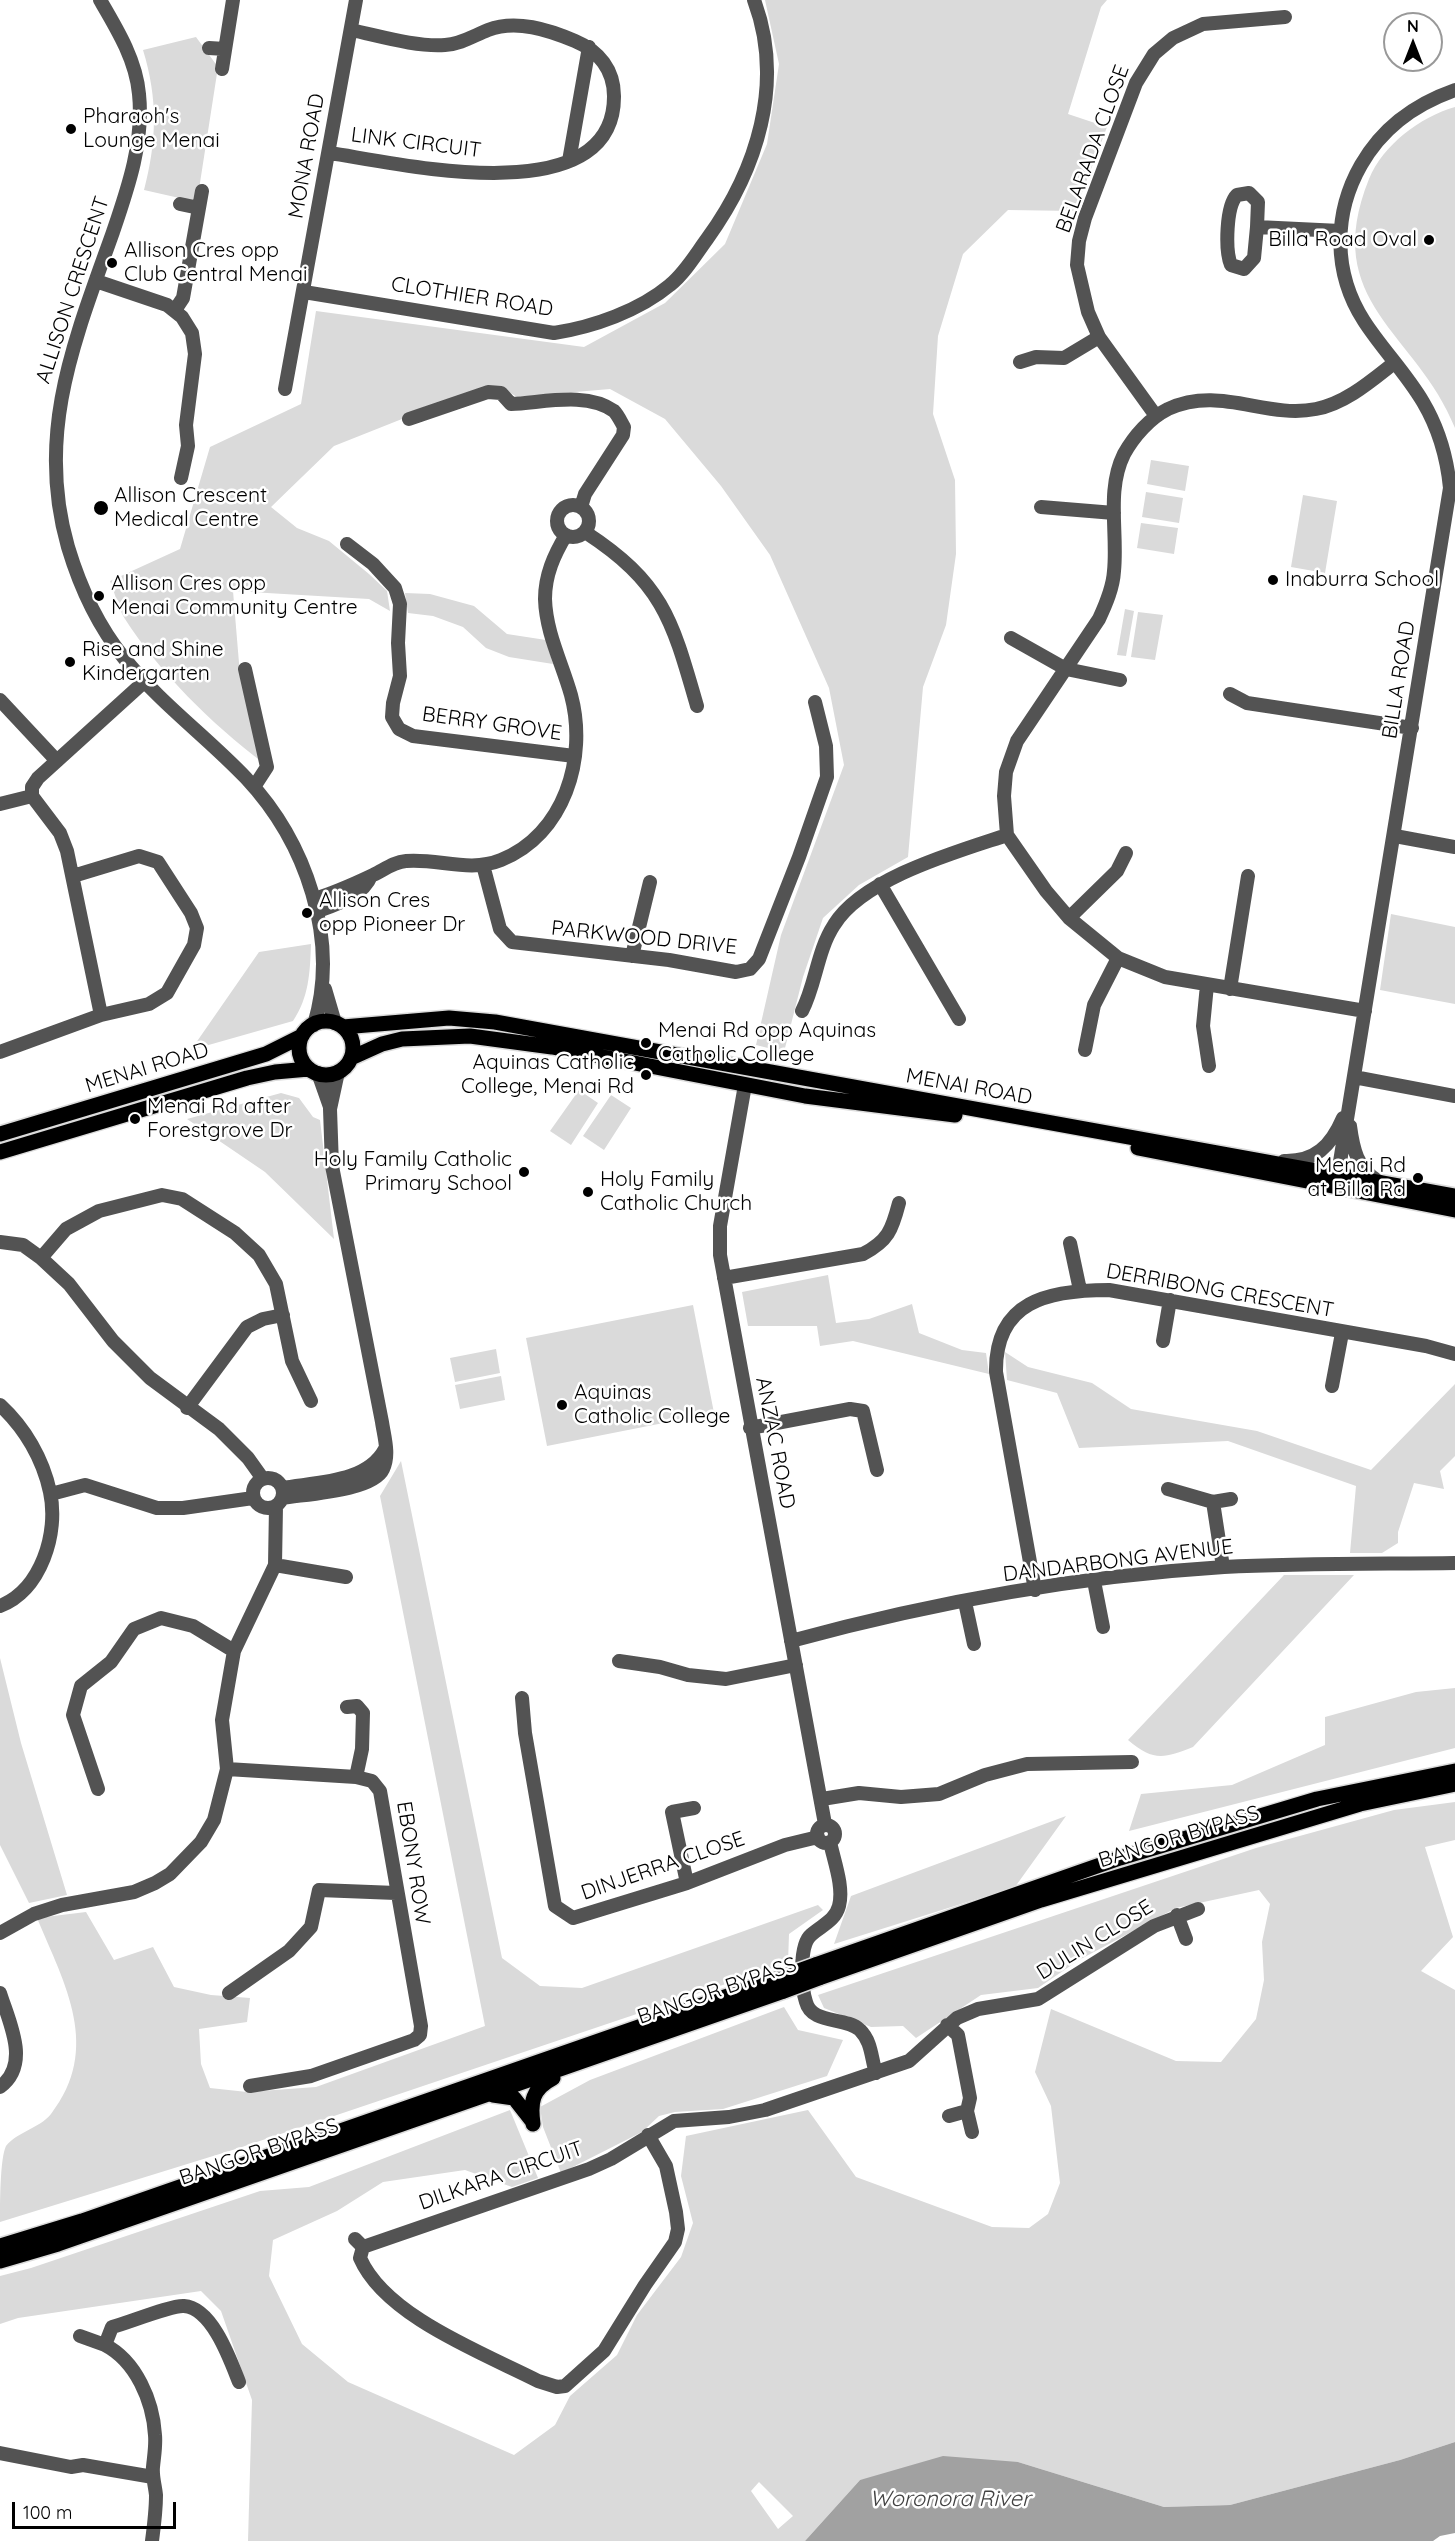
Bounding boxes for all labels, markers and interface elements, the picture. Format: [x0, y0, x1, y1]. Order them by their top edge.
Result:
north arrow [1383, 12, 1443, 72]
text: N [1407, 16, 1419, 36]
street label: BELARADA CLOSE [1051, 62, 1135, 236]
street label: MONA ROAD [284, 91, 330, 221]
place label: Pharaoh's Lounge Menai [83, 104, 220, 154]
marker: Pharaoh's Lounge Menai [64, 122, 78, 136]
street label: LINK CIRCUIT [349, 123, 483, 163]
street label: ALLISON CRESCENT [31, 193, 115, 387]
place label: Billa Road Oval [1268, 227, 1417, 253]
marker: Billa Road Oval [1422, 233, 1436, 247]
place label: Allison Cres opp Club Central Menai [124, 238, 307, 288]
marker: Allison Cres opp Club Central Menai [105, 256, 119, 270]
street label: CLOTHIER ROAD [389, 272, 555, 322]
place label: Allison Crescent Medical Centre [114, 483, 267, 533]
marker: Allison Crescent Medical Centre [92, 499, 110, 517]
place label: Inaburra School [1285, 567, 1439, 593]
place label: Allison Cres opp Menai Community Centre [111, 571, 358, 621]
marker: Inaburra School [1266, 573, 1280, 587]
marker: Allison Cres opp Menai Community Centre [92, 589, 106, 603]
street label: BILLA ROAD [1377, 619, 1421, 741]
place label: Rise and Shine Kindergarten [82, 637, 224, 687]
marker: Rise and Shine Kindergarten [63, 655, 77, 669]
street label: BERRY GROVE [420, 702, 564, 746]
place label: Allison Cres opp Pioneer Dr [319, 888, 465, 938]
marker: Allison Cres opp Pioneer Dr [300, 906, 314, 920]
street label: PARKWOOD DRIVE [550, 916, 738, 960]
place label: Menai Rd opp Aquinas Catholic College [658, 1018, 876, 1068]
marker: Menai Rd opp Aquinas Catholic College [639, 1036, 653, 1050]
street label: MENAI ROAD [82, 1037, 212, 1099]
place label: Aquinas Catholic College, Menai Rd [461, 1050, 634, 1100]
street label: MENAI ROAD [904, 1064, 1034, 1110]
marker: Aquinas Catholic College, Menai Rd [639, 1068, 653, 1082]
place label: Menai Rd after Forestgrove Dr [147, 1094, 293, 1144]
marker: Menai Rd after Forestgrove Dr [128, 1112, 142, 1126]
place label: Holy Family Catholic Primary School [314, 1147, 512, 1197]
place label: Menai Rd at Billa Rd [1307, 1153, 1406, 1203]
marker: Holy Family Catholic Primary School [517, 1165, 531, 1179]
place label: Holy Family Catholic Church [600, 1167, 752, 1217]
marker: Menai Rd at Billa Rd [1411, 1171, 1425, 1185]
marker: Holy Family Catholic Church [581, 1185, 595, 1199]
street label: DERRIBONG CRESCENT [1104, 1259, 1336, 1323]
street label: ANZAC ROAD [750, 1375, 800, 1511]
place label: Aquinas Catholic College [574, 1380, 730, 1430]
marker: Aquinas Catholic College [555, 1398, 569, 1412]
street label: DANDARBONG AVENUE [1002, 1534, 1234, 1588]
street label: EBONY ROW [391, 1800, 435, 1926]
street label: BANGOR BYPASS [1096, 1801, 1262, 1873]
street label: DINJERRA CLOSE [578, 1826, 748, 1906]
street label: DULIN CLOSE [1032, 1894, 1158, 1986]
street label: BANGOR BYPASS [634, 1952, 800, 2030]
street label: BANGOR BYPASS [176, 2113, 342, 2191]
street label: DILKARA CIRCUIT [416, 2136, 586, 2216]
water label: Woronora River [870, 2486, 1030, 2512]
scale bar [15, 2490, 178, 2528]
text: 100 m [23, 2501, 72, 2524]

